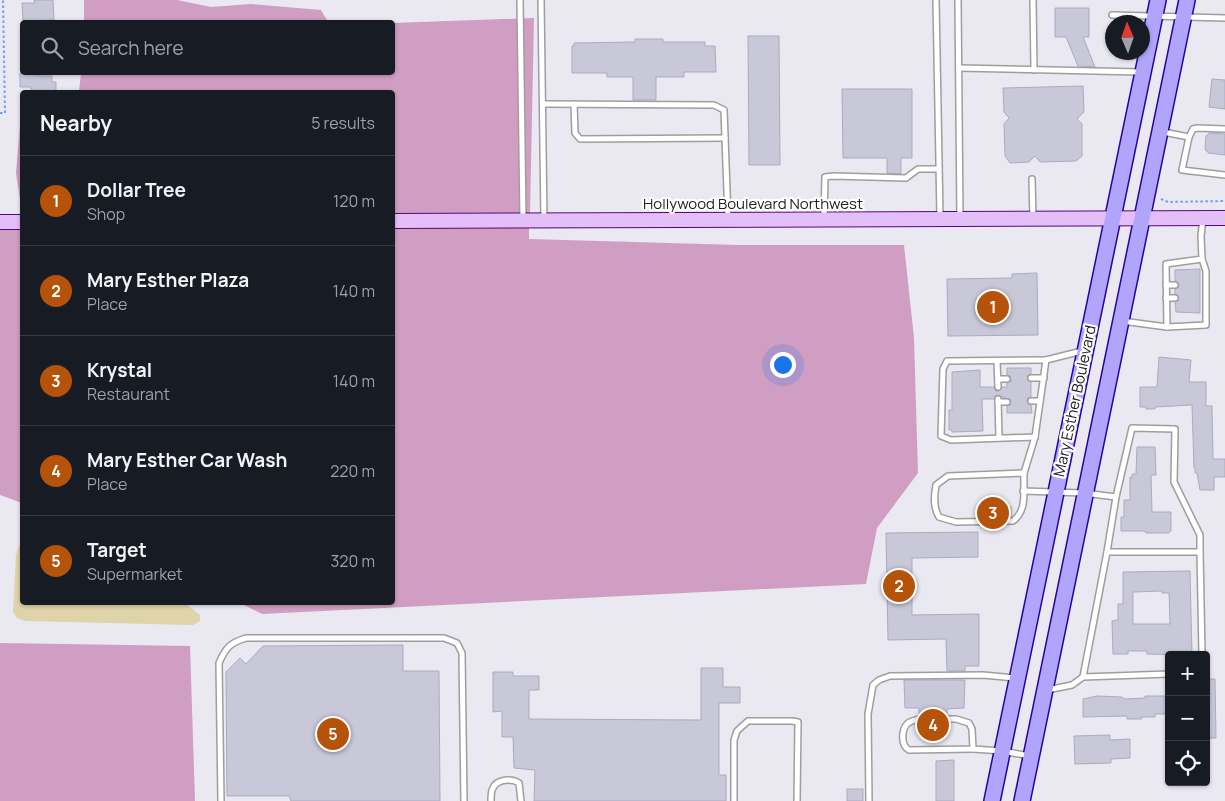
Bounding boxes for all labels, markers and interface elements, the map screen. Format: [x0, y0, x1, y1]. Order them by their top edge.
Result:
north arrow [1105, 15, 1150, 60]
search box [20, 20, 395, 75]
icon: search [38, 34, 66, 62]
text: Search here [78, 35, 184, 61]
text: Nearby [40, 109, 112, 137]
text: 5 results [311, 112, 375, 134]
text: Dollar Tree [87, 177, 186, 203]
text: 1 [52, 190, 60, 212]
text: 120 m [333, 190, 375, 212]
street label: Hollywood Boulevard Northwest [643, 193, 863, 214]
text: Shop [87, 203, 125, 225]
text: Mary Esther Plaza [87, 267, 249, 293]
text: 2 [51, 280, 61, 302]
text: 140 m [333, 280, 375, 302]
pin: 1 [977, 288, 1009, 326]
text: Place [87, 293, 127, 315]
street label: Mary Esther Boulevard [1048, 323, 1101, 479]
your location [770, 352, 796, 378]
text: Krystal [87, 357, 152, 383]
text: 3 [51, 370, 61, 392]
text: 140 m [333, 370, 375, 392]
text: Restaurant [87, 383, 170, 405]
text: Mary Esther Car Wash [87, 447, 287, 473]
text: 4 [51, 460, 61, 482]
text: 220 m [330, 460, 375, 482]
text: Place [87, 473, 127, 495]
pin: 3 [977, 494, 1009, 532]
text: Target [87, 537, 147, 563]
text: 5 [51, 550, 61, 572]
text: 320 m [331, 550, 375, 572]
text: Supermarket [87, 563, 183, 585]
pin: 2 [883, 567, 915, 605]
map controls [1165, 651, 1210, 786]
button: + [1165, 651, 1210, 696]
button: − [1165, 696, 1210, 741]
pin: 4 [917, 706, 949, 744]
pin: 5 [317, 715, 349, 753]
button: locate [1165, 741, 1210, 786]

